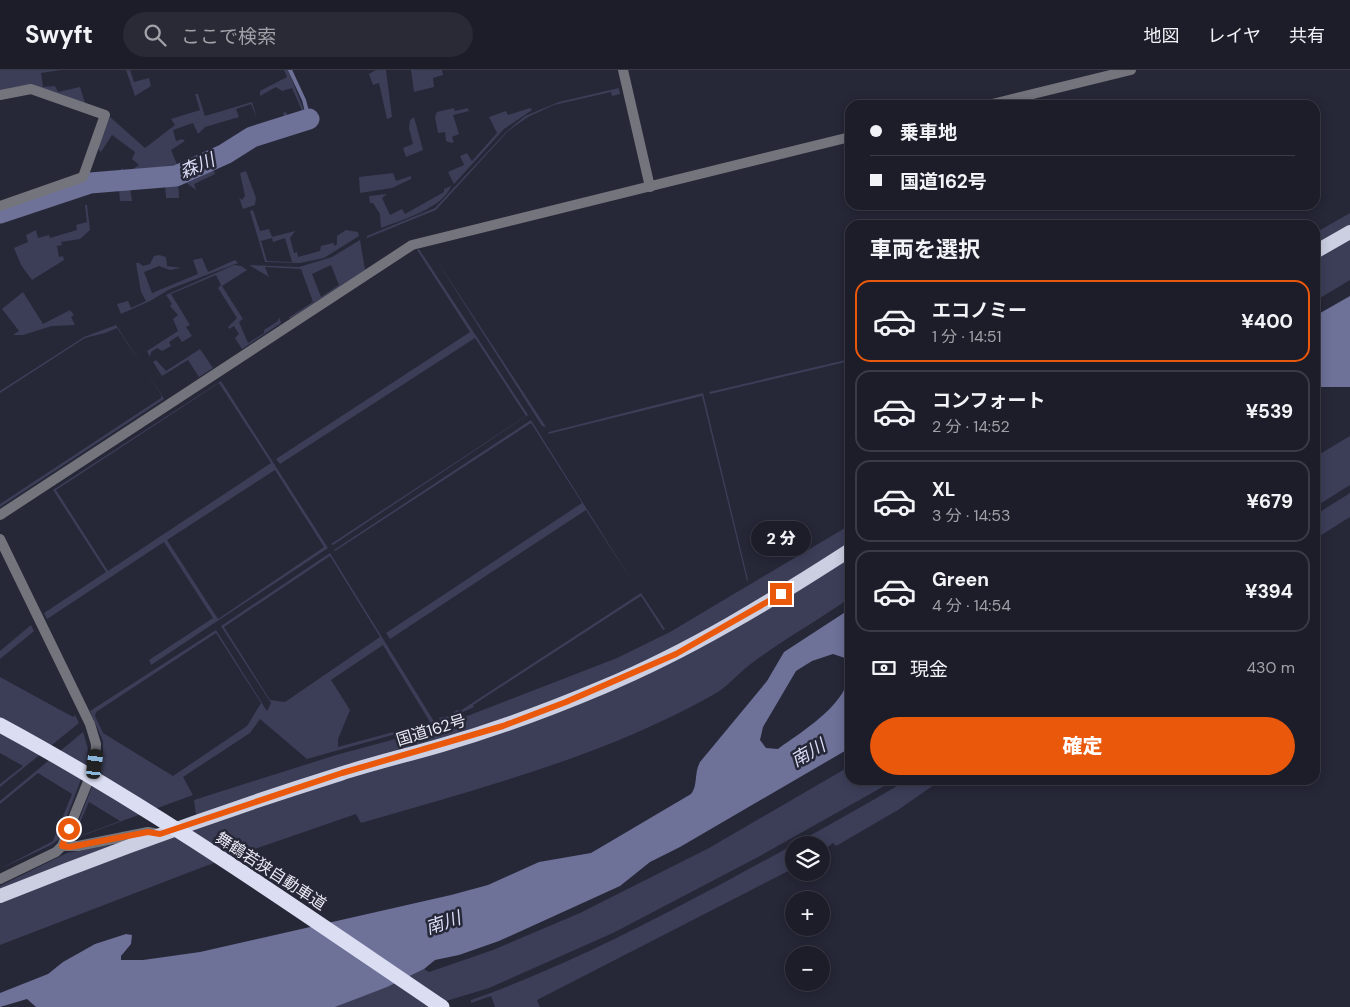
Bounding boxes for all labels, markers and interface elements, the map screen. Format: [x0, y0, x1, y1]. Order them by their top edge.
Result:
search box [123, 12, 473, 57]
text: Swyft [25, 19, 93, 50]
icon: search [141, 21, 169, 49]
text: ここで検索 [181, 24, 276, 49]
text: 地図 [1144, 24, 1180, 48]
text: レイヤ [1208, 24, 1261, 48]
text: 共有 [1289, 24, 1325, 48]
text: 乗車地 [900, 120, 957, 145]
water label: 森川 [176, 147, 220, 184]
text: 国道162号 [900, 169, 987, 194]
text: 車両を選択 [870, 235, 980, 264]
text: エコノミー [932, 298, 1027, 323]
icon: car [872, 299, 917, 344]
text: ¥400 [1241, 309, 1293, 334]
text: 1 分 · 14:51 [932, 326, 1002, 347]
text: コンフォート [932, 388, 1045, 413]
icon: car [872, 389, 917, 434]
text: ¥539 [1246, 399, 1293, 424]
text: 2 分 · 14:52 [932, 416, 1010, 437]
text: XL [932, 477, 955, 502]
icon: car [872, 479, 917, 524]
text: ¥679 [1247, 489, 1293, 514]
text: 3 分 · 14:53 [932, 505, 1011, 526]
callout: 2 分 [751, 522, 811, 556]
text: 2 分 [767, 528, 795, 549]
text: Green [932, 567, 989, 592]
icon: car [872, 569, 917, 614]
text: ¥394 [1245, 579, 1293, 604]
route end [770, 583, 792, 605]
text: 4 分 · 14:54 [932, 595, 1011, 616]
icon: cash [870, 654, 898, 682]
text: 現金 [910, 657, 948, 682]
text: 430 m [1246, 657, 1295, 678]
street label: 国道162号 [394, 709, 468, 751]
button: 確定 [870, 717, 1295, 775]
water label: 南川 [786, 733, 831, 772]
car [85, 748, 104, 780]
route start [58, 818, 80, 840]
street label: 舞鶴若狭自動車道 [212, 827, 330, 915]
map controls [785, 836, 830, 991]
button: layers [785, 836, 830, 881]
button: + [785, 891, 830, 936]
water label: 南川 [422, 905, 466, 940]
button: − [785, 946, 830, 991]

